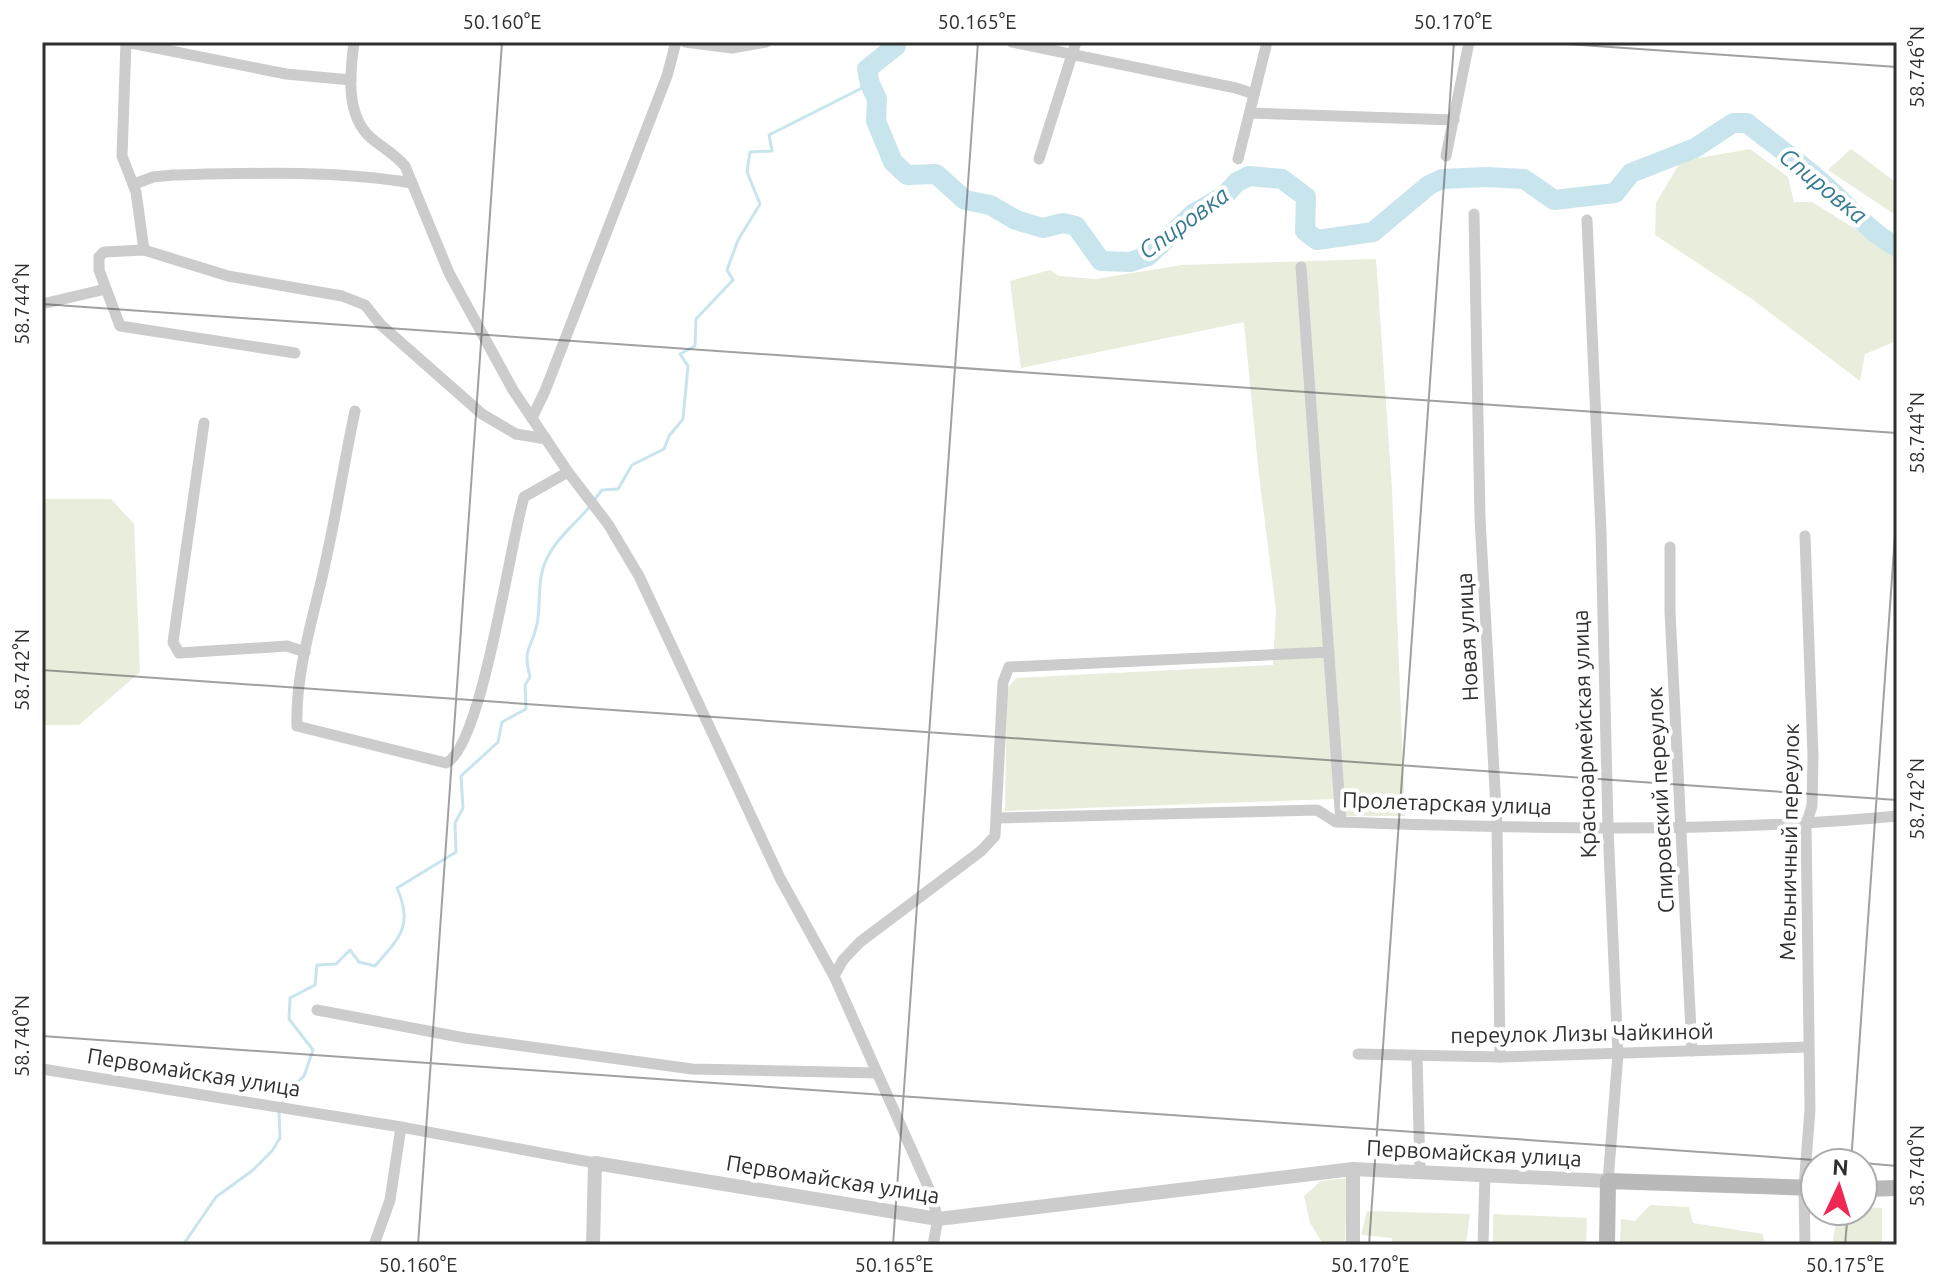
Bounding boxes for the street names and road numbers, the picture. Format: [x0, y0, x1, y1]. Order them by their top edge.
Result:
street label: Новая улица [1451, 572, 1482, 702]
street label: Красноармейская улица [1567, 609, 1600, 859]
street label: Спировский переулок [1641, 686, 1678, 914]
street label: Мельничный переулок [1774, 723, 1803, 961]
street label: Пролетарская улица [1342, 786, 1552, 819]
street label: переулок Лизы Чайкиной [1450, 1018, 1714, 1047]
street label: Первомайская улица [86, 1042, 302, 1101]
street label: Первомайская улица [1366, 1134, 1582, 1171]
street label: Первомайская улица [725, 1149, 941, 1208]

